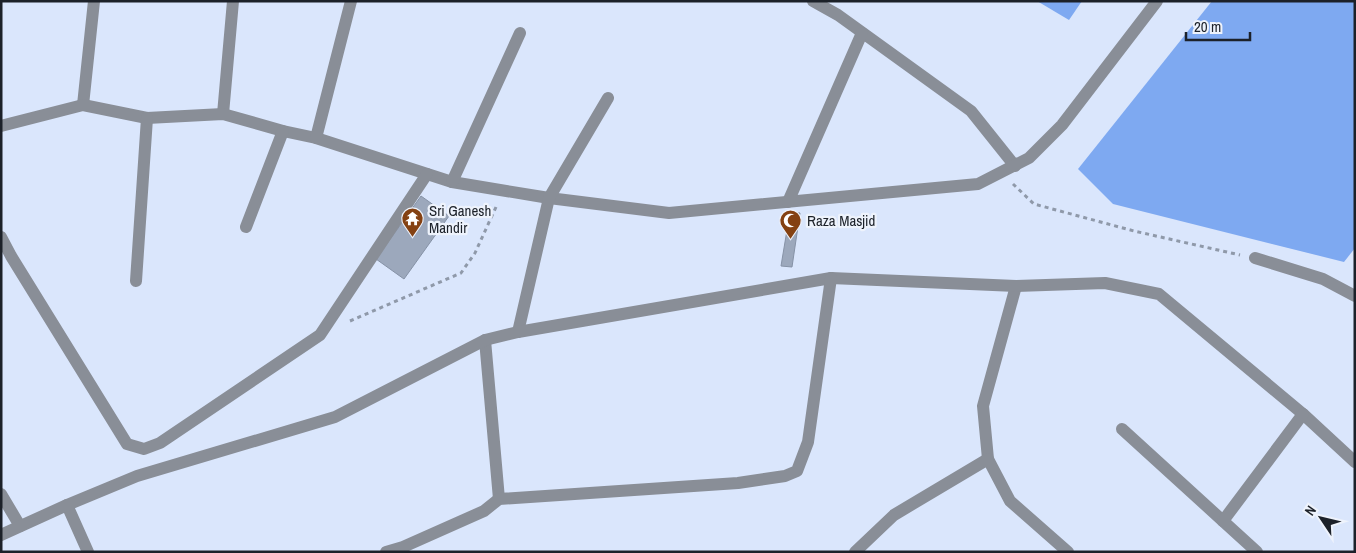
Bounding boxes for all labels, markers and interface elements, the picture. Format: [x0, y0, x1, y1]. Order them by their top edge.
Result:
scale bar [1186, 10, 1250, 42]
text: 20 m [1194, 16, 1221, 37]
place label: Sri Ganesh Mandir [429, 200, 491, 238]
temple icon: Sri Ganesh Mandir [401, 207, 425, 238]
mosque icon: Raza Masjid [779, 208, 803, 239]
place label: Raza Masjid [807, 210, 875, 231]
north arrow [1296, 493, 1346, 543]
text: N [1301, 502, 1320, 519]

